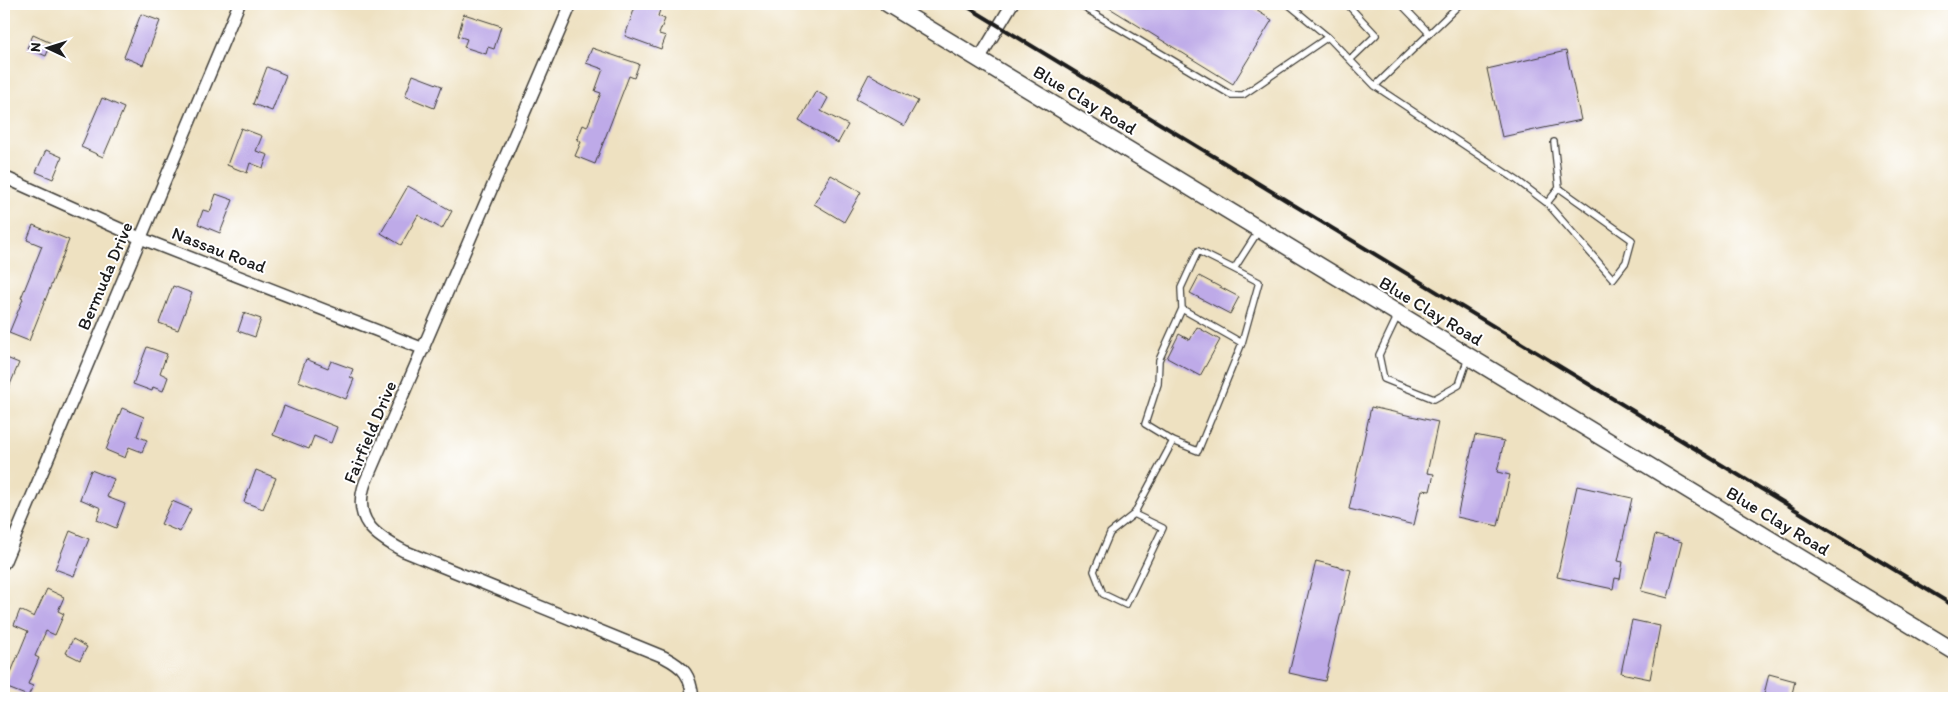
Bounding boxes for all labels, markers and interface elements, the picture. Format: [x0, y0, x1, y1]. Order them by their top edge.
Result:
north arrow [22, 22, 72, 72]
text: N [27, 42, 44, 52]
street label: Blue Clay Road [1029, 60, 1141, 140]
street label: Bermuda Drive [72, 219, 138, 333]
street label: Nassau Road [169, 222, 269, 278]
street label: Blue Clay Road [1375, 271, 1487, 351]
street label: Fairfield Drive [339, 377, 401, 487]
street label: Blue Clay Road [1722, 481, 1834, 561]

